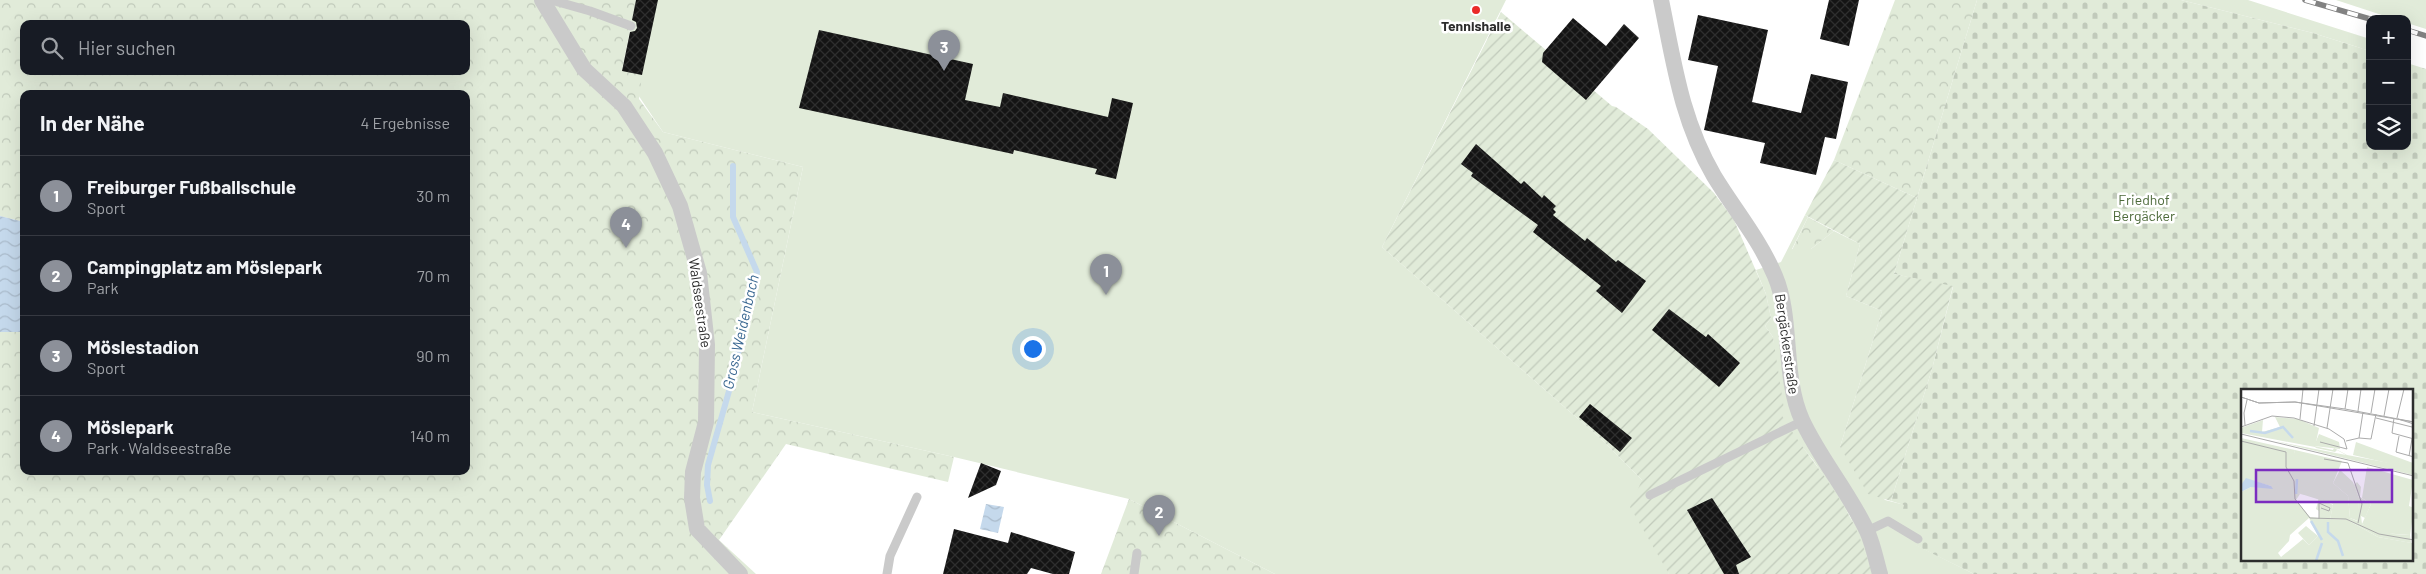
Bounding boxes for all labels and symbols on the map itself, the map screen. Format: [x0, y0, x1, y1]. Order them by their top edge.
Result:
marker: Tennishalle [1470, 4, 1482, 16]
place label: Tennishalle [1441, 17, 1511, 34]
pin: 3 [928, 30, 960, 71]
park label: Friedhof Bergäcker [2113, 191, 2175, 224]
pin: 4 [610, 207, 642, 248]
pin: 1 [1090, 254, 1122, 295]
street label: Waldseestraße [686, 257, 715, 349]
water label: Gross Weidenbach [718, 273, 762, 391]
street label: Bergäckerstraße [1772, 292, 1803, 395]
your location [1020, 336, 1046, 362]
inset map [2241, 389, 2414, 562]
pin: 2 [1143, 495, 1175, 536]

